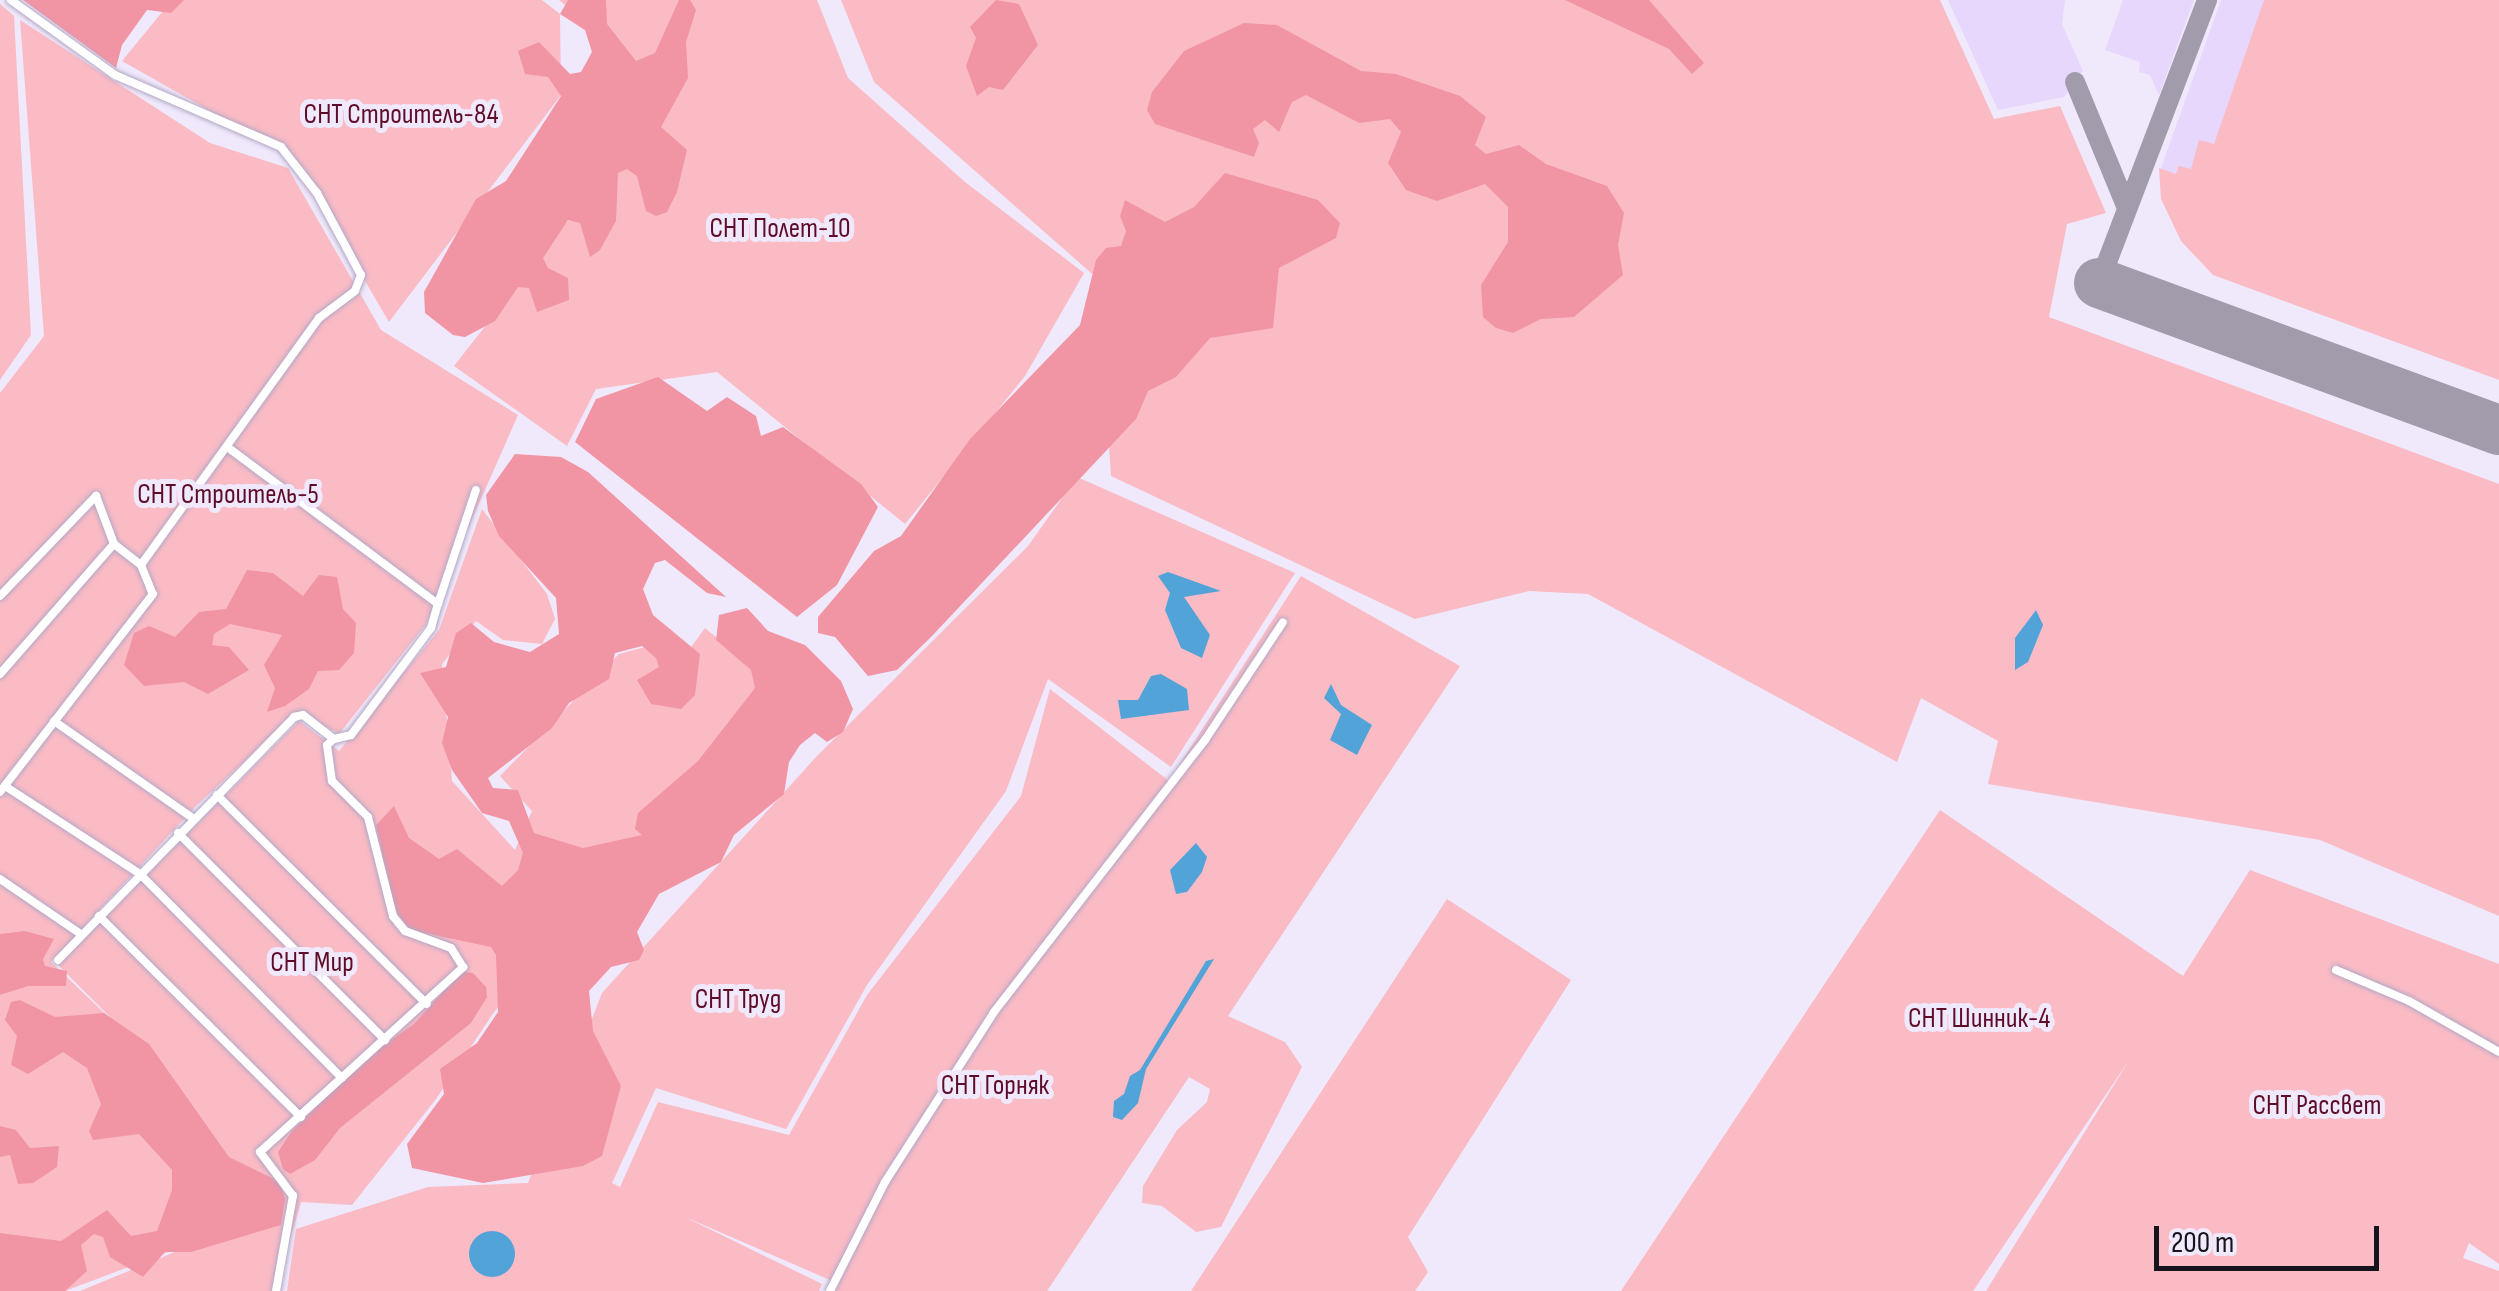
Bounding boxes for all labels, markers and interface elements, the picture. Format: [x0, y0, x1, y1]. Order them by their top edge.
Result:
park label: СНТ Строитель-84 [304, 98, 498, 132]
park label: СНТ Полет-10 [709, 212, 851, 246]
park label: СНТ Строитель-5 [137, 478, 319, 512]
park label: СНТ Мир [270, 946, 354, 980]
park label: СНТ Труд [695, 983, 781, 1017]
park label: СНТ Шинник-4 [1908, 1002, 2050, 1036]
park label: СНТ Горняк [941, 1069, 1049, 1103]
park label: СНТ Рассвет [2252, 1089, 2382, 1123]
scale bar [2159, 1206, 2384, 1268]
text: 200 m [2171, 1225, 2234, 1261]

